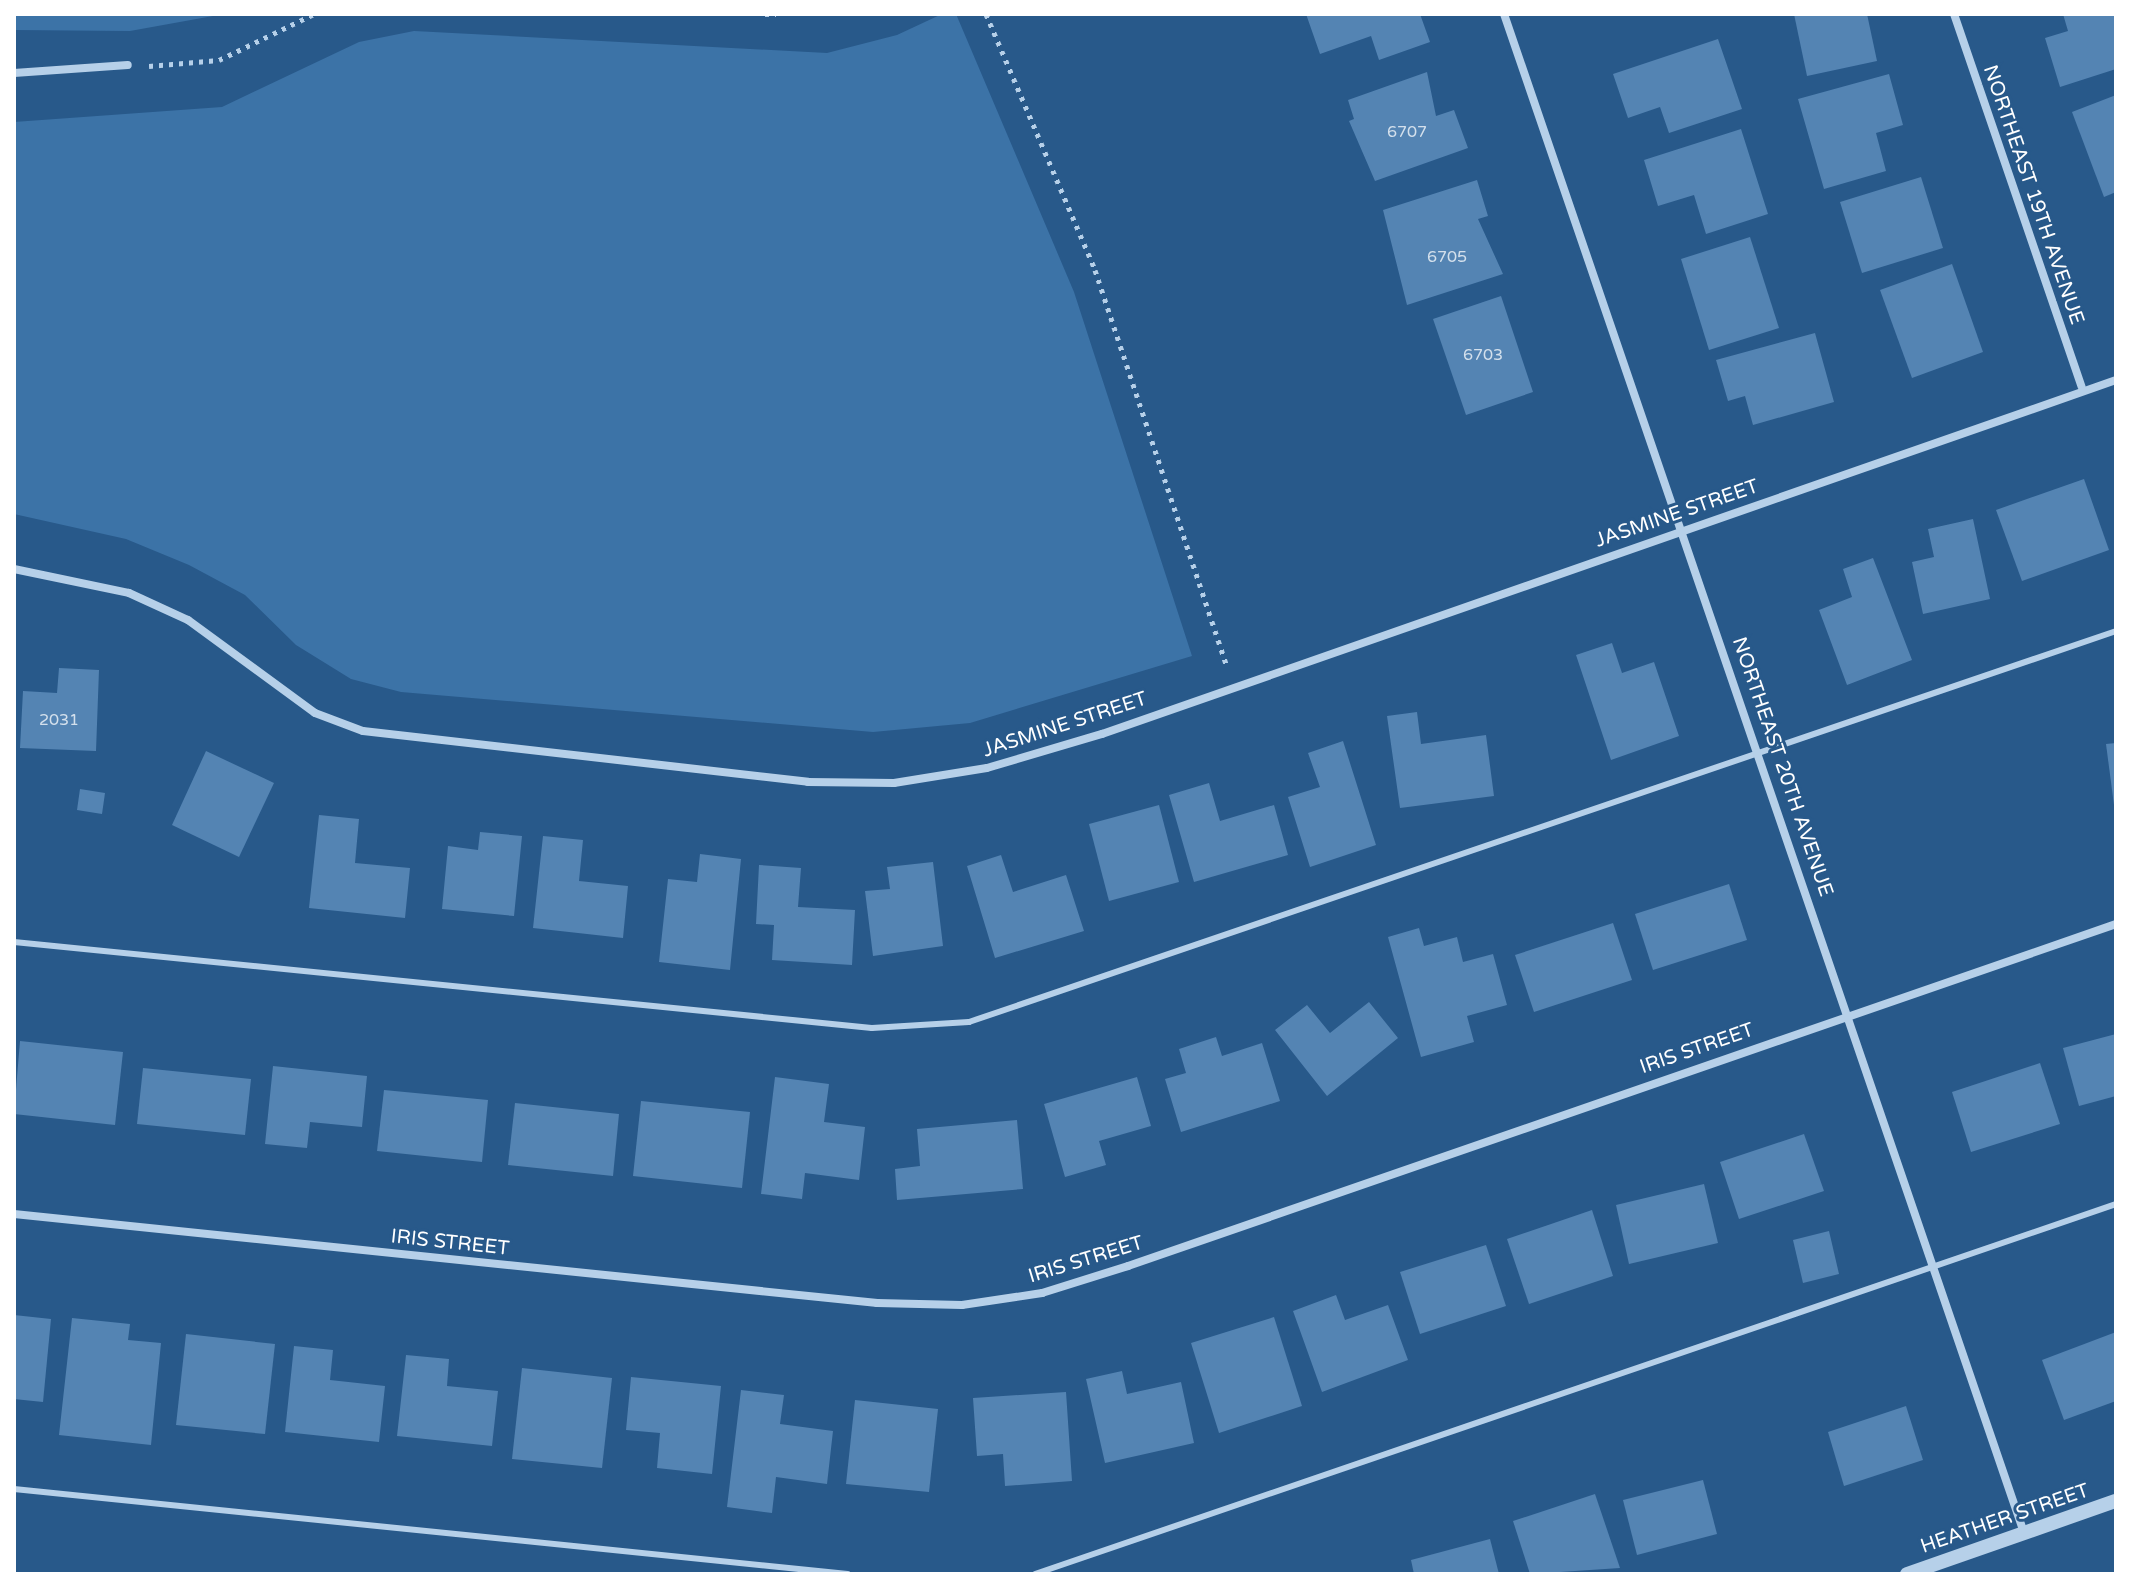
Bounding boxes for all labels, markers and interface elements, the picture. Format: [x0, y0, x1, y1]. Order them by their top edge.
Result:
street label: NORTHEAST 19TH AVENUE [1977, 62, 2089, 328]
house number: 6707 [1387, 122, 1427, 142]
house number: 6705 [1427, 247, 1467, 267]
house number: 6703 [1463, 345, 1503, 365]
street label: JASMINE STREET [1592, 475, 1762, 553]
street label: NORTHEAST 20TH AVENUE [1726, 634, 1838, 900]
street label: JASMINE STREET [980, 687, 1150, 763]
house number: 2031 [39, 710, 79, 730]
street label: IRIS STREET [1637, 1018, 1757, 1080]
street label: IRIS STREET [390, 1225, 510, 1261]
street label: IRIS STREET [1026, 1231, 1146, 1289]
street label: HEATHER STREET [1918, 1479, 2092, 1559]

